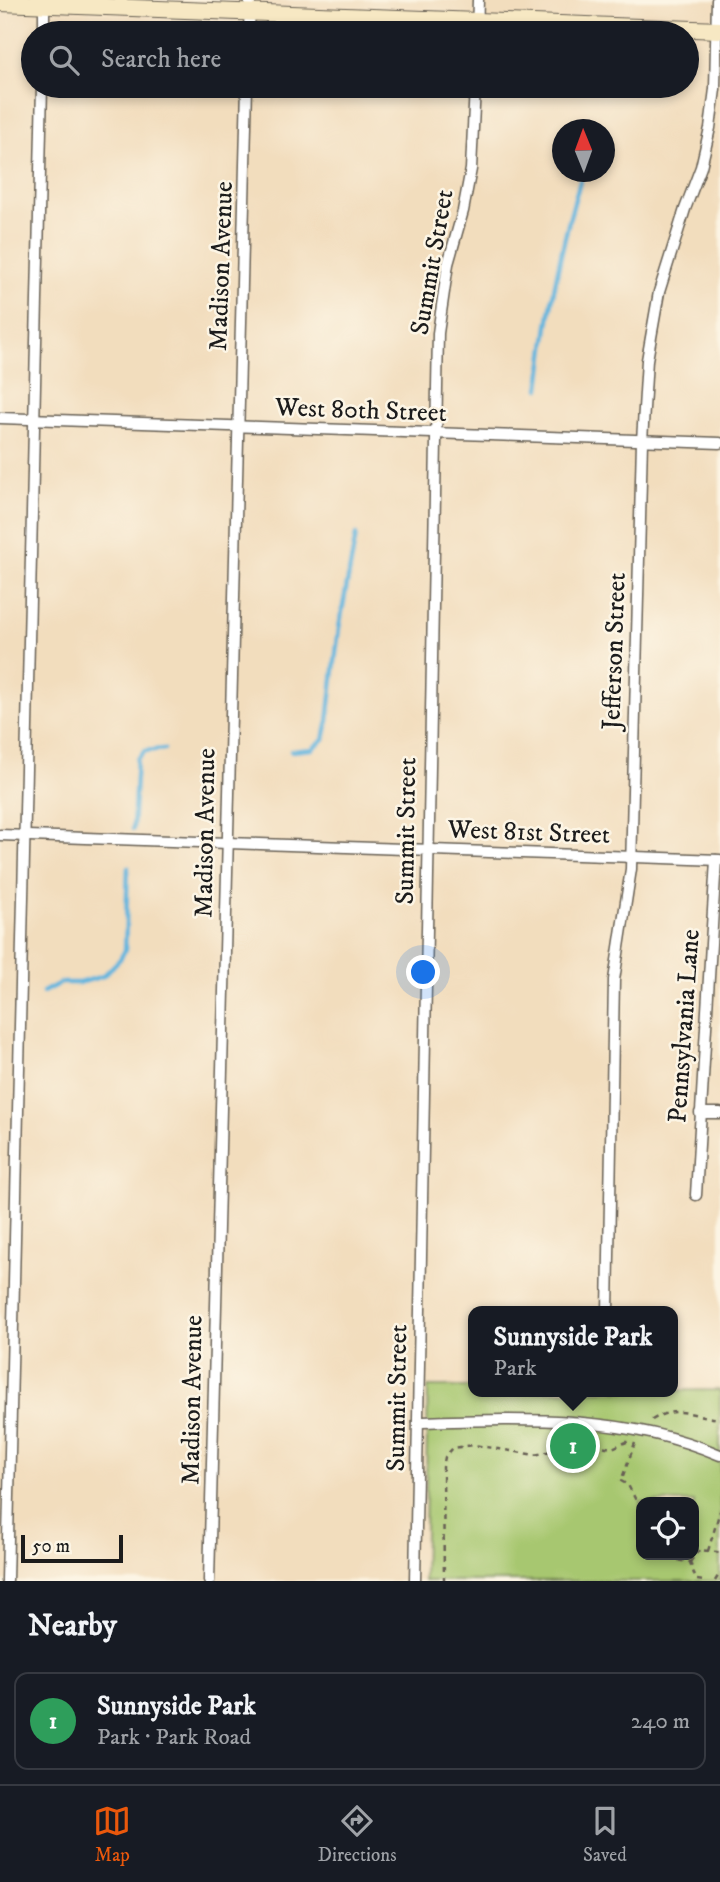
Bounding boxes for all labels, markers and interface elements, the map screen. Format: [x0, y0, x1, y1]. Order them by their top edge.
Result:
search box [21, 21, 699, 98]
icon: search [45, 41, 83, 79]
text: Search here [101, 43, 221, 76]
north arrow [552, 119, 615, 182]
street label: Madison Avenue [202, 181, 241, 352]
street label: Summit Street [403, 187, 462, 338]
street label: West 80th Street [273, 391, 447, 430]
street label: Jefferson Street [595, 572, 634, 732]
street label: Madison Avenue [188, 748, 223, 918]
street label: Summit Street [389, 757, 424, 905]
street label: West 81st Street [446, 813, 611, 852]
street label: Pennsylvania Lane [661, 928, 708, 1124]
your location [406, 955, 440, 989]
popup [468, 1306, 678, 1397]
street label: Madison Avenue [175, 1315, 210, 1485]
text: Sunnyside Park [494, 1321, 652, 1354]
street label: Summit Street [380, 1324, 415, 1472]
text: Park [494, 1354, 537, 1383]
pin: 1 [550, 1420, 596, 1472]
map controls [636, 1497, 699, 1560]
button: locate [636, 1497, 699, 1560]
scale bar [21, 1532, 122, 1564]
text: 50 m [32, 1535, 70, 1558]
text: Nearby [28, 1608, 117, 1645]
text: Sunnyside Park [97, 1690, 256, 1723]
text: 1 [49, 1707, 57, 1736]
text: 240 m [631, 1707, 690, 1736]
text: Park · Park Road [97, 1723, 251, 1752]
tab: Map [93, 1802, 131, 1867]
tab: Directions [318, 1802, 397, 1867]
tab: Saved [583, 1802, 627, 1867]

